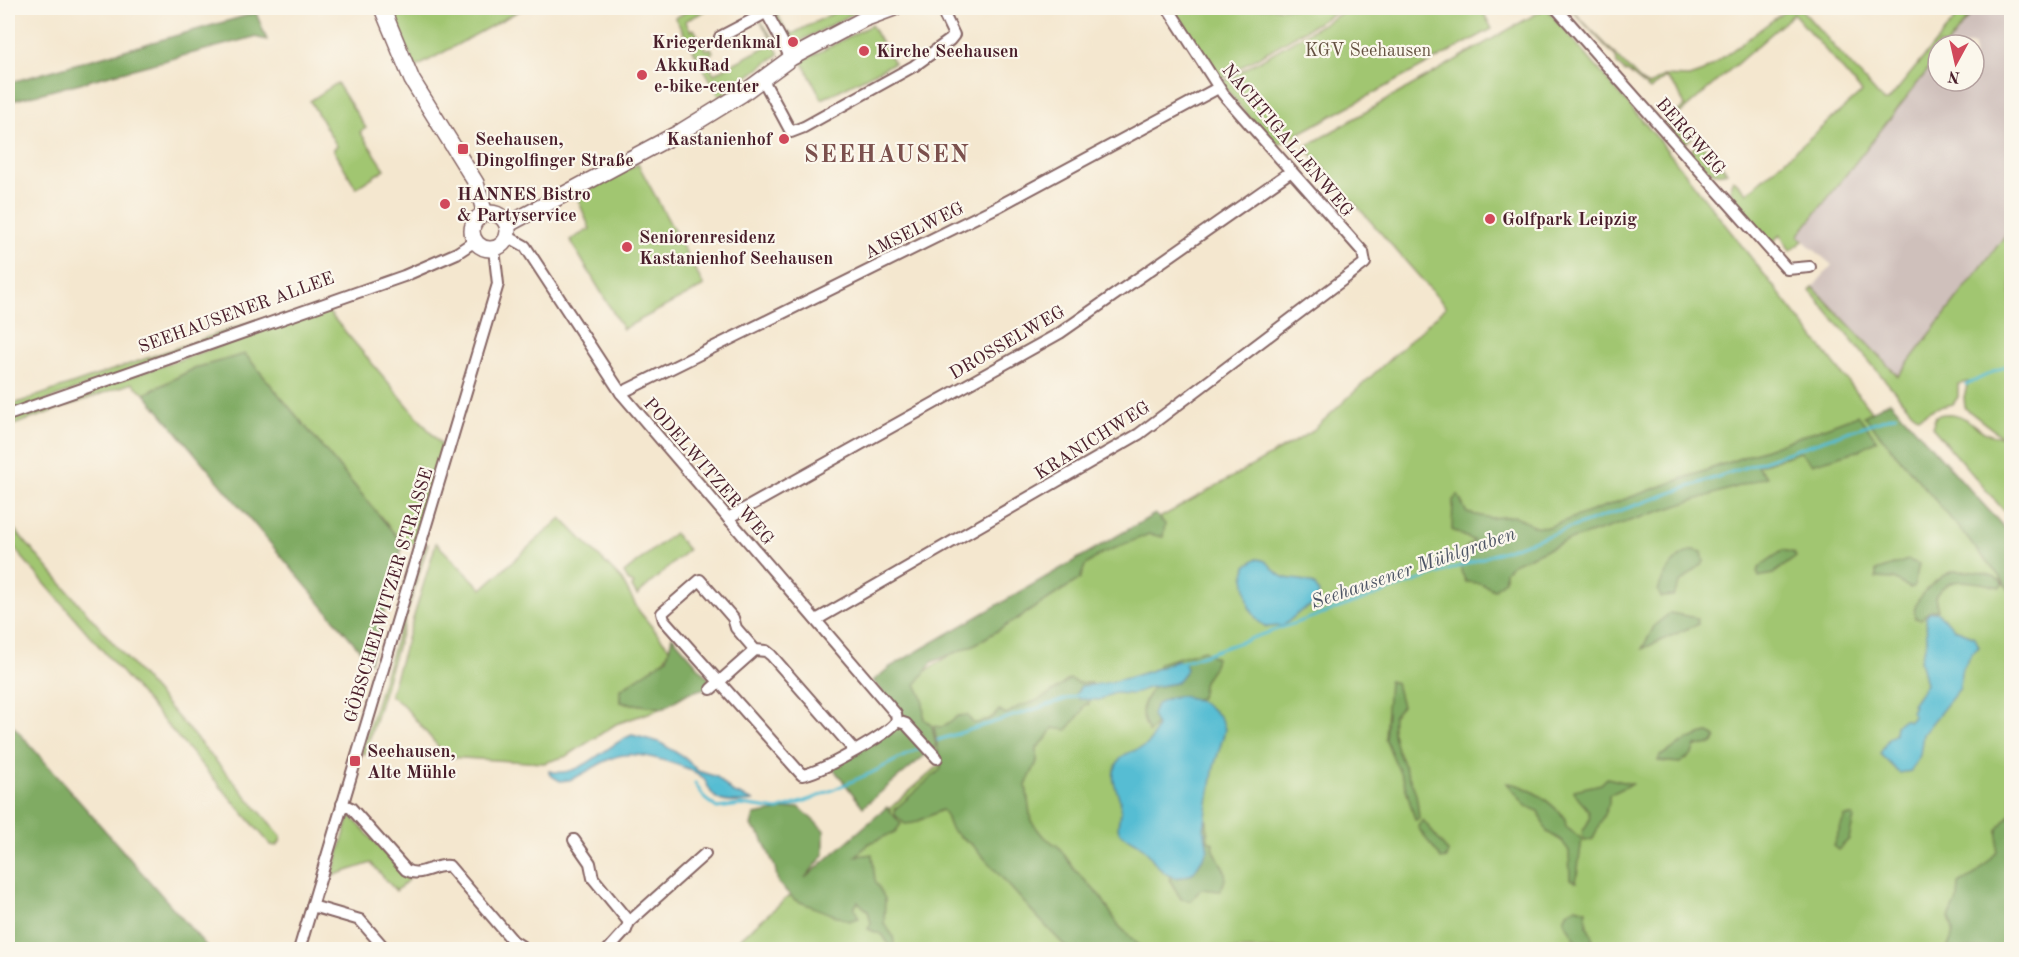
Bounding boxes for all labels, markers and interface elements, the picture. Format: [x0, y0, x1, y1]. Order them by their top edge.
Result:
north arrow [1926, 33, 1986, 93]
place label: Kriegerdenkmal [652, 34, 781, 52]
marker: Kriegerdenkmal [786, 35, 800, 49]
park label: KGV Seehausen [1305, 42, 1432, 60]
place label: Kirche Seehausen [876, 43, 1019, 61]
marker: Kirche Seehausen [857, 44, 871, 58]
place label: AkkuRad e-bike-center [654, 57, 759, 96]
street label: NACHTIGALLENWEG [1218, 61, 1356, 221]
text: N [1946, 67, 1961, 85]
marker: AkkuRad e-bike-center [635, 68, 649, 82]
street label: BERGWEG [1652, 95, 1728, 179]
place label: Seehausen, Dingolfinger Straße [475, 131, 634, 170]
place label: Kastanienhof [666, 131, 774, 149]
marker: Kastanienhof [777, 132, 791, 146]
marker: Seehausen, Dingolfinger Straße [456, 142, 470, 156]
district label: SEEHAUSEN [804, 144, 970, 168]
place label: HANNES Bistro & Partyservice [457, 186, 591, 225]
marker: HANNES Bistro & Partyservice [438, 197, 452, 211]
street label: AMSELWEG [862, 199, 967, 263]
place label: Golfpark Leipzig [1502, 211, 1637, 229]
marker: Golfpark Leipzig [1483, 212, 1497, 226]
place label: Seniorenresidenz Kastanienhof Seehausen [639, 229, 833, 268]
marker: Seniorenresidenz Kastanienhof Seehausen [620, 240, 634, 254]
street label: SEEHAUSENER ALLEE [136, 269, 337, 357]
street label: DROSSELWEG [947, 303, 1068, 383]
street label: PODELWITZER WEG [640, 395, 777, 549]
street label: KRANICHWEG [1032, 398, 1153, 483]
street label: GÖBSCHELWITZER STRASSE [338, 465, 436, 725]
water label: Seehausener Mühlgraben [1309, 524, 1519, 613]
place label: Seehausen, Alte Mühle [367, 743, 456, 782]
marker: Seehausen, Alte Mühle [348, 754, 362, 768]

